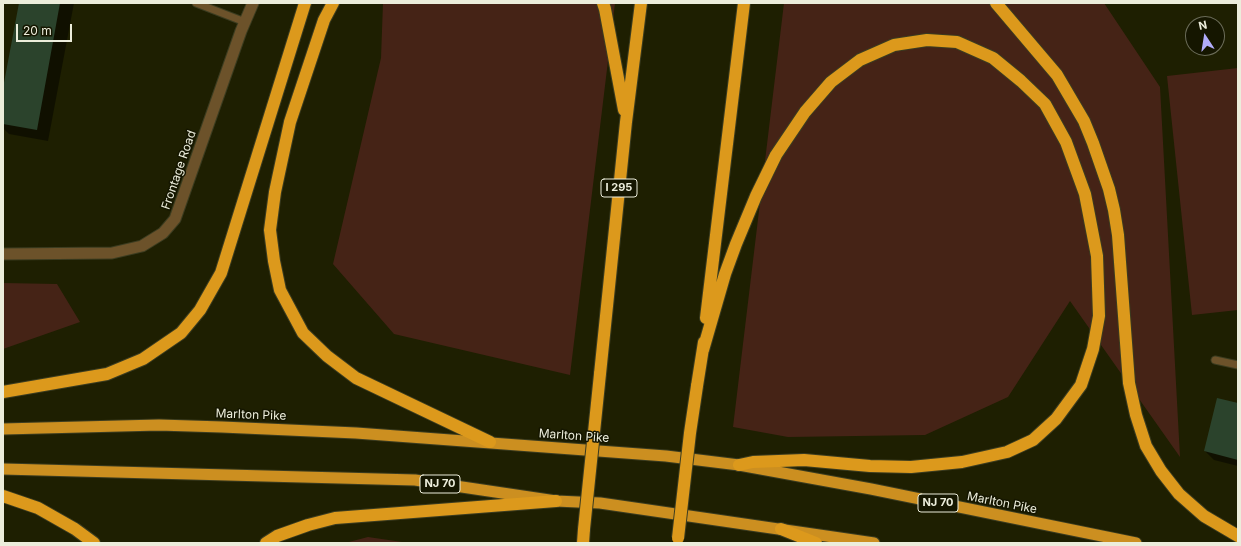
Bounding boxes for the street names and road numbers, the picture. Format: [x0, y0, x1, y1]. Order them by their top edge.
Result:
street label: Frontage Road [159, 129, 199, 211]
road number: I 295 [601, 179, 637, 197]
street label: Marlton Pike [215, 407, 287, 423]
street label: Marlton Pike [538, 426, 610, 446]
road number: NJ 70 [420, 475, 460, 493]
street label: Marlton Pike [966, 489, 1038, 517]
road number: NJ 70 [918, 494, 958, 512]

